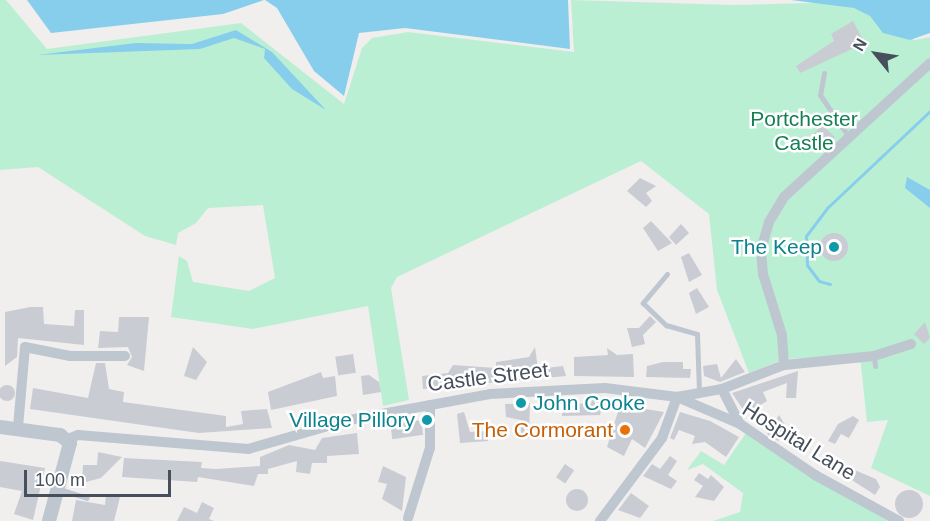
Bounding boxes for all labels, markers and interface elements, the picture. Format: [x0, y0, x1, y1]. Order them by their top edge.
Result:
north arrow [846, 24, 906, 84]
text: N [850, 35, 870, 54]
park label: Portchester Castle [750, 106, 858, 156]
place label: The Keep [731, 234, 822, 260]
marker: The Keep [827, 240, 841, 254]
street label: Castle Street [426, 357, 550, 397]
place label: John Cooke [533, 390, 645, 416]
marker: John Cooke [514, 396, 528, 410]
street label: Hospital Lane [738, 396, 860, 486]
place label: Village Pillory [289, 407, 415, 433]
marker: Village Pillory [420, 413, 434, 427]
place label: The Cormorant [472, 417, 613, 443]
marker: The Cormorant [618, 423, 632, 437]
scale bar [27, 458, 174, 496]
text: 100 m [35, 470, 85, 490]

